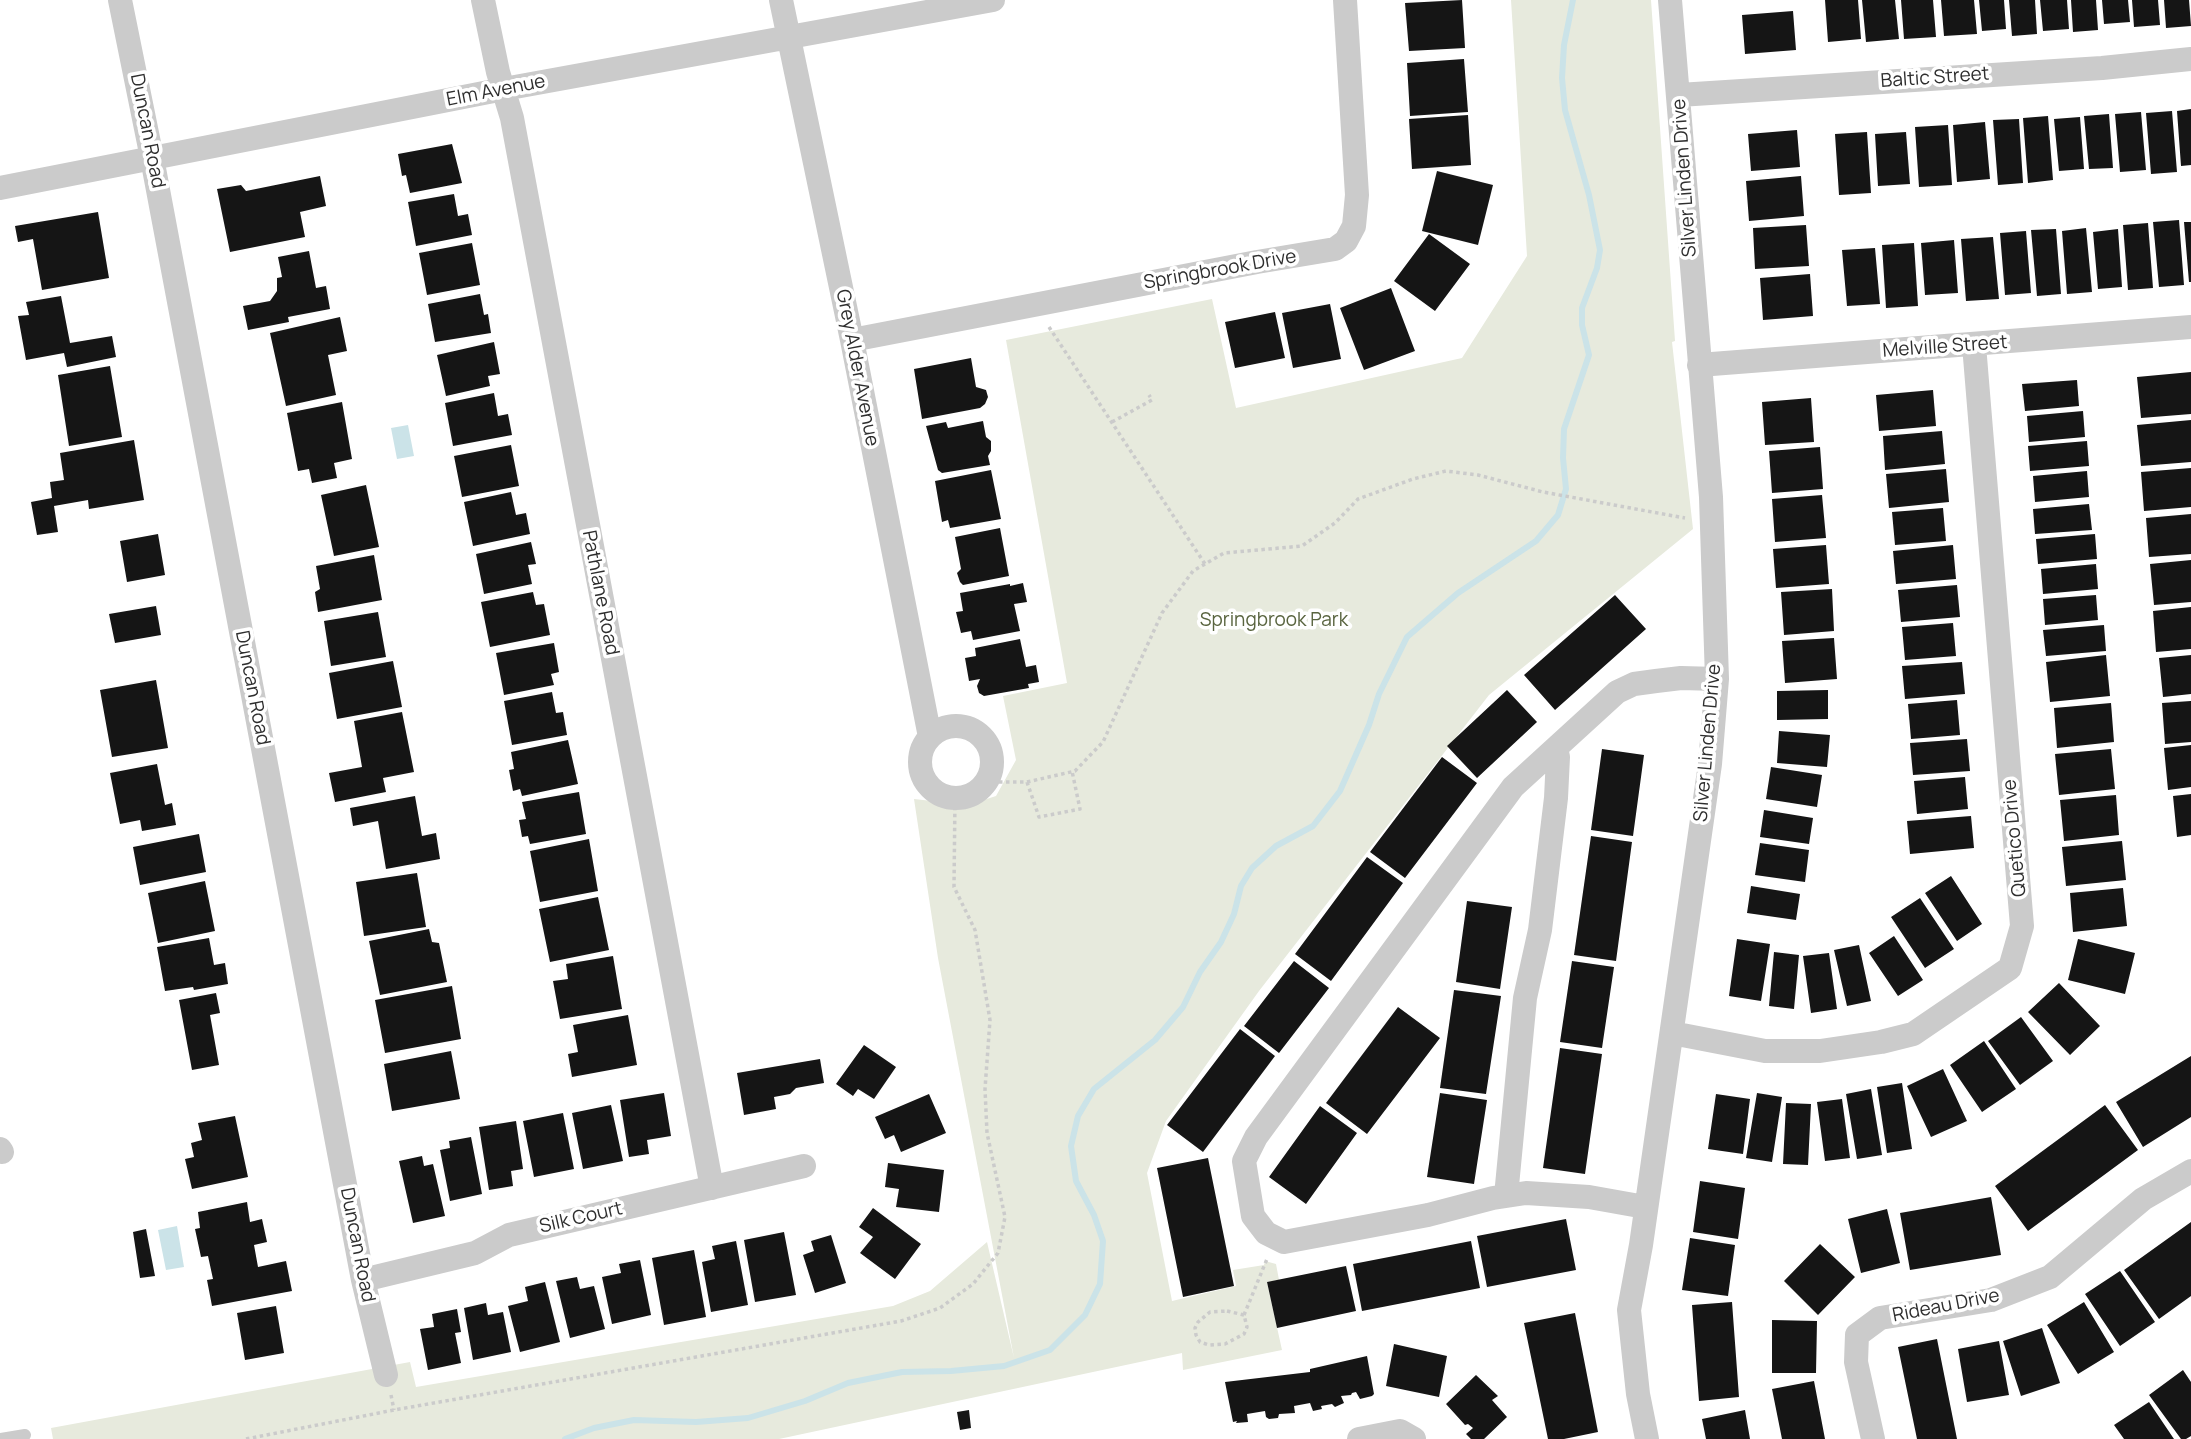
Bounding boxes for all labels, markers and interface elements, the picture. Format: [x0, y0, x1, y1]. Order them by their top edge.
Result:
street label: Baltic Street [1880, 63, 1990, 93]
street label: Elm Avenue [445, 70, 547, 112]
street label: Duncan Road [125, 72, 169, 190]
street label: Silver Linden Drive [1668, 98, 1702, 258]
street label: Springbrook Drive [1142, 245, 1298, 295]
street label: Grey Alder Avenue [831, 288, 883, 448]
street label: Melville Street [1882, 331, 2008, 363]
street label: Pathlane Road [577, 529, 623, 657]
park label: Springbrook Park [1200, 610, 1348, 632]
street label: Duncan Road [230, 629, 274, 747]
street label: Silver Linden Drive [1690, 663, 1726, 823]
street label: Quetico Drive [1999, 778, 2031, 898]
street label: Duncan Road [335, 1186, 379, 1304]
street label: Silk Court [537, 1197, 625, 1239]
street label: Rideau Drive [1890, 1284, 2002, 1328]

